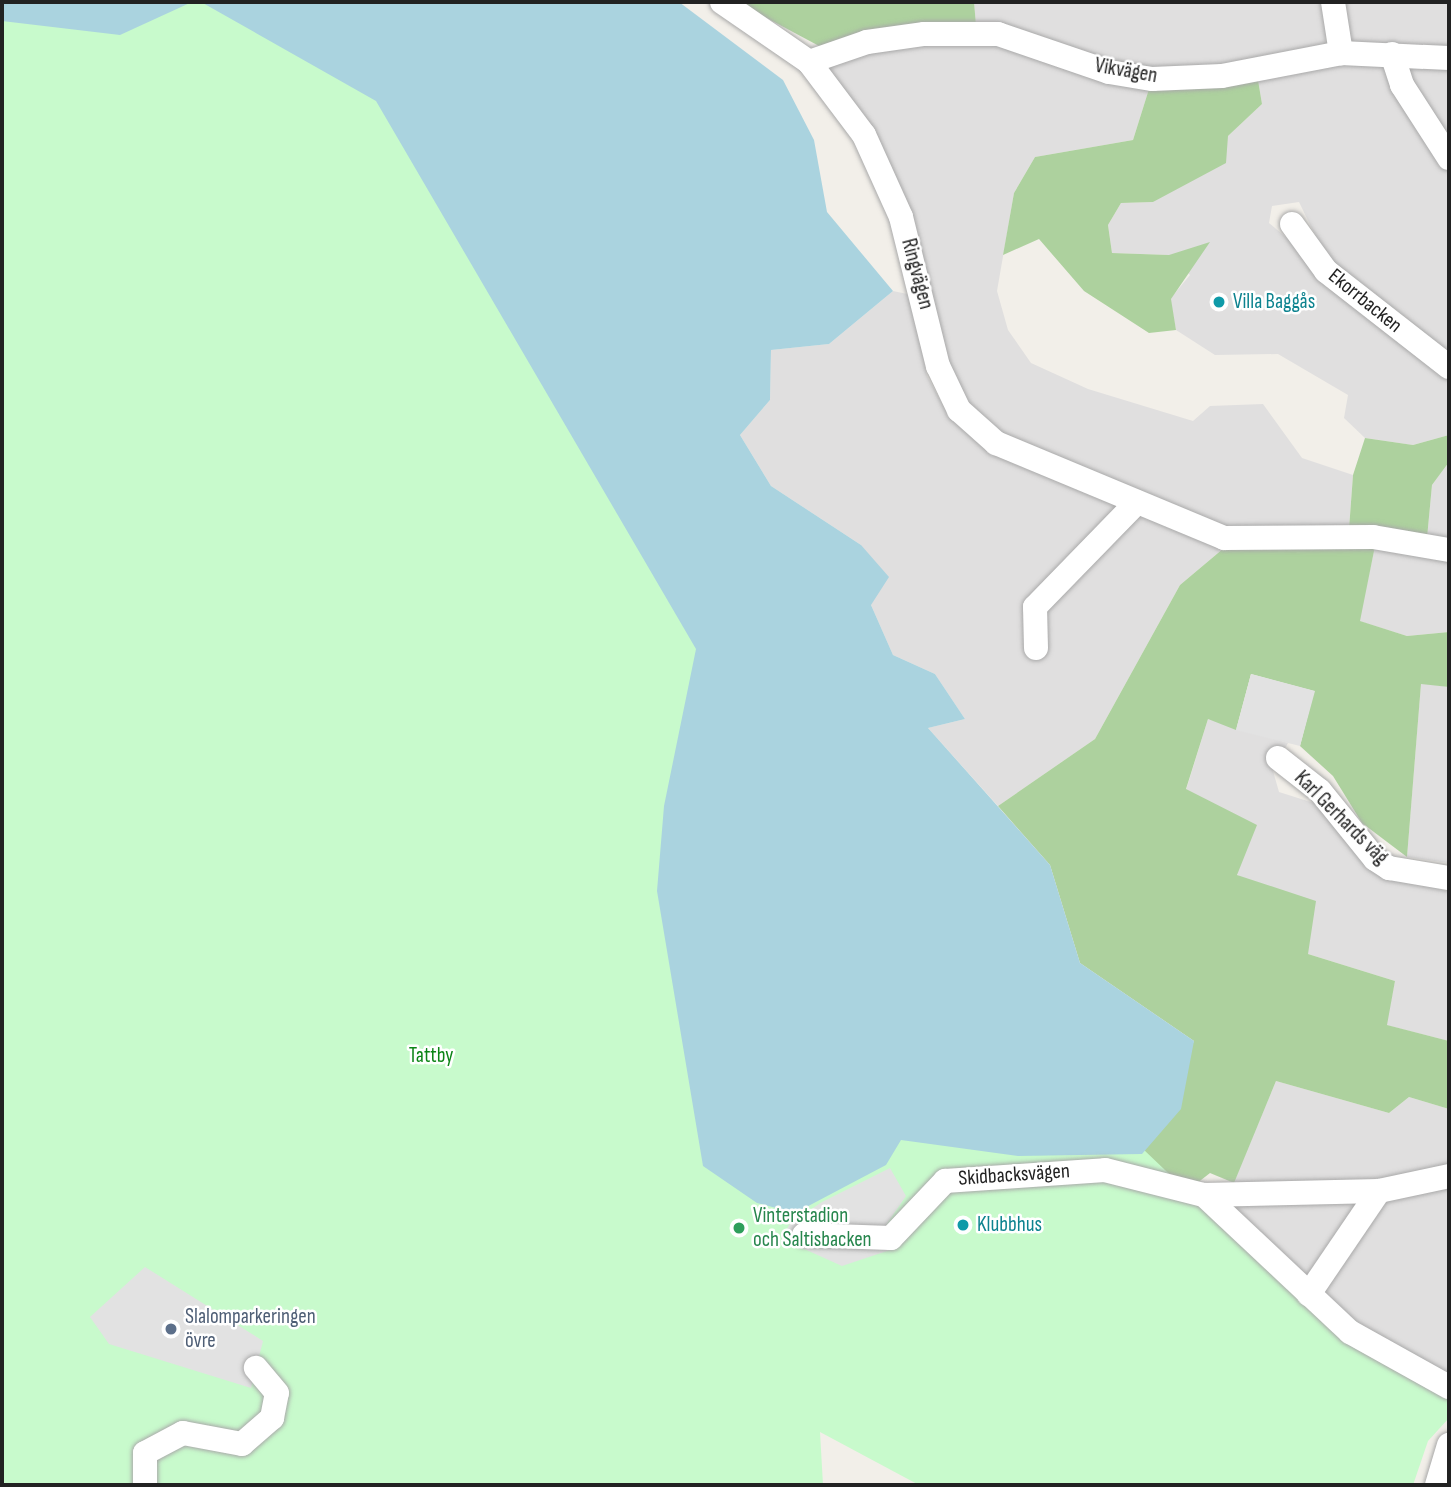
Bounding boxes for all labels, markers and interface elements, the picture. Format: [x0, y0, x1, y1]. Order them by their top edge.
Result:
street label: Vikvägen [1093, 53, 1159, 89]
street label: Ringvägen [895, 236, 939, 312]
street label: Ekorrbacken [1323, 264, 1407, 338]
place label: Villa Baggås [1233, 289, 1315, 315]
marker: Villa Baggås [1211, 294, 1227, 310]
street label: Karl Gerhards väg [1289, 766, 1393, 870]
park label: Tattby [409, 1043, 453, 1069]
street label: Skidbacksvägen [957, 1159, 1071, 1191]
place label: Vinterstadion och Saltisbacken [753, 1203, 872, 1253]
place label: Klubbhus [977, 1212, 1042, 1238]
marker: Klubbhus [955, 1217, 971, 1233]
marker: Vinterstadion och Saltisbacken [731, 1220, 747, 1236]
place label: Slalomparkeringen övre [185, 1304, 316, 1354]
marker: Slalomparkeringen övre [163, 1321, 179, 1337]

